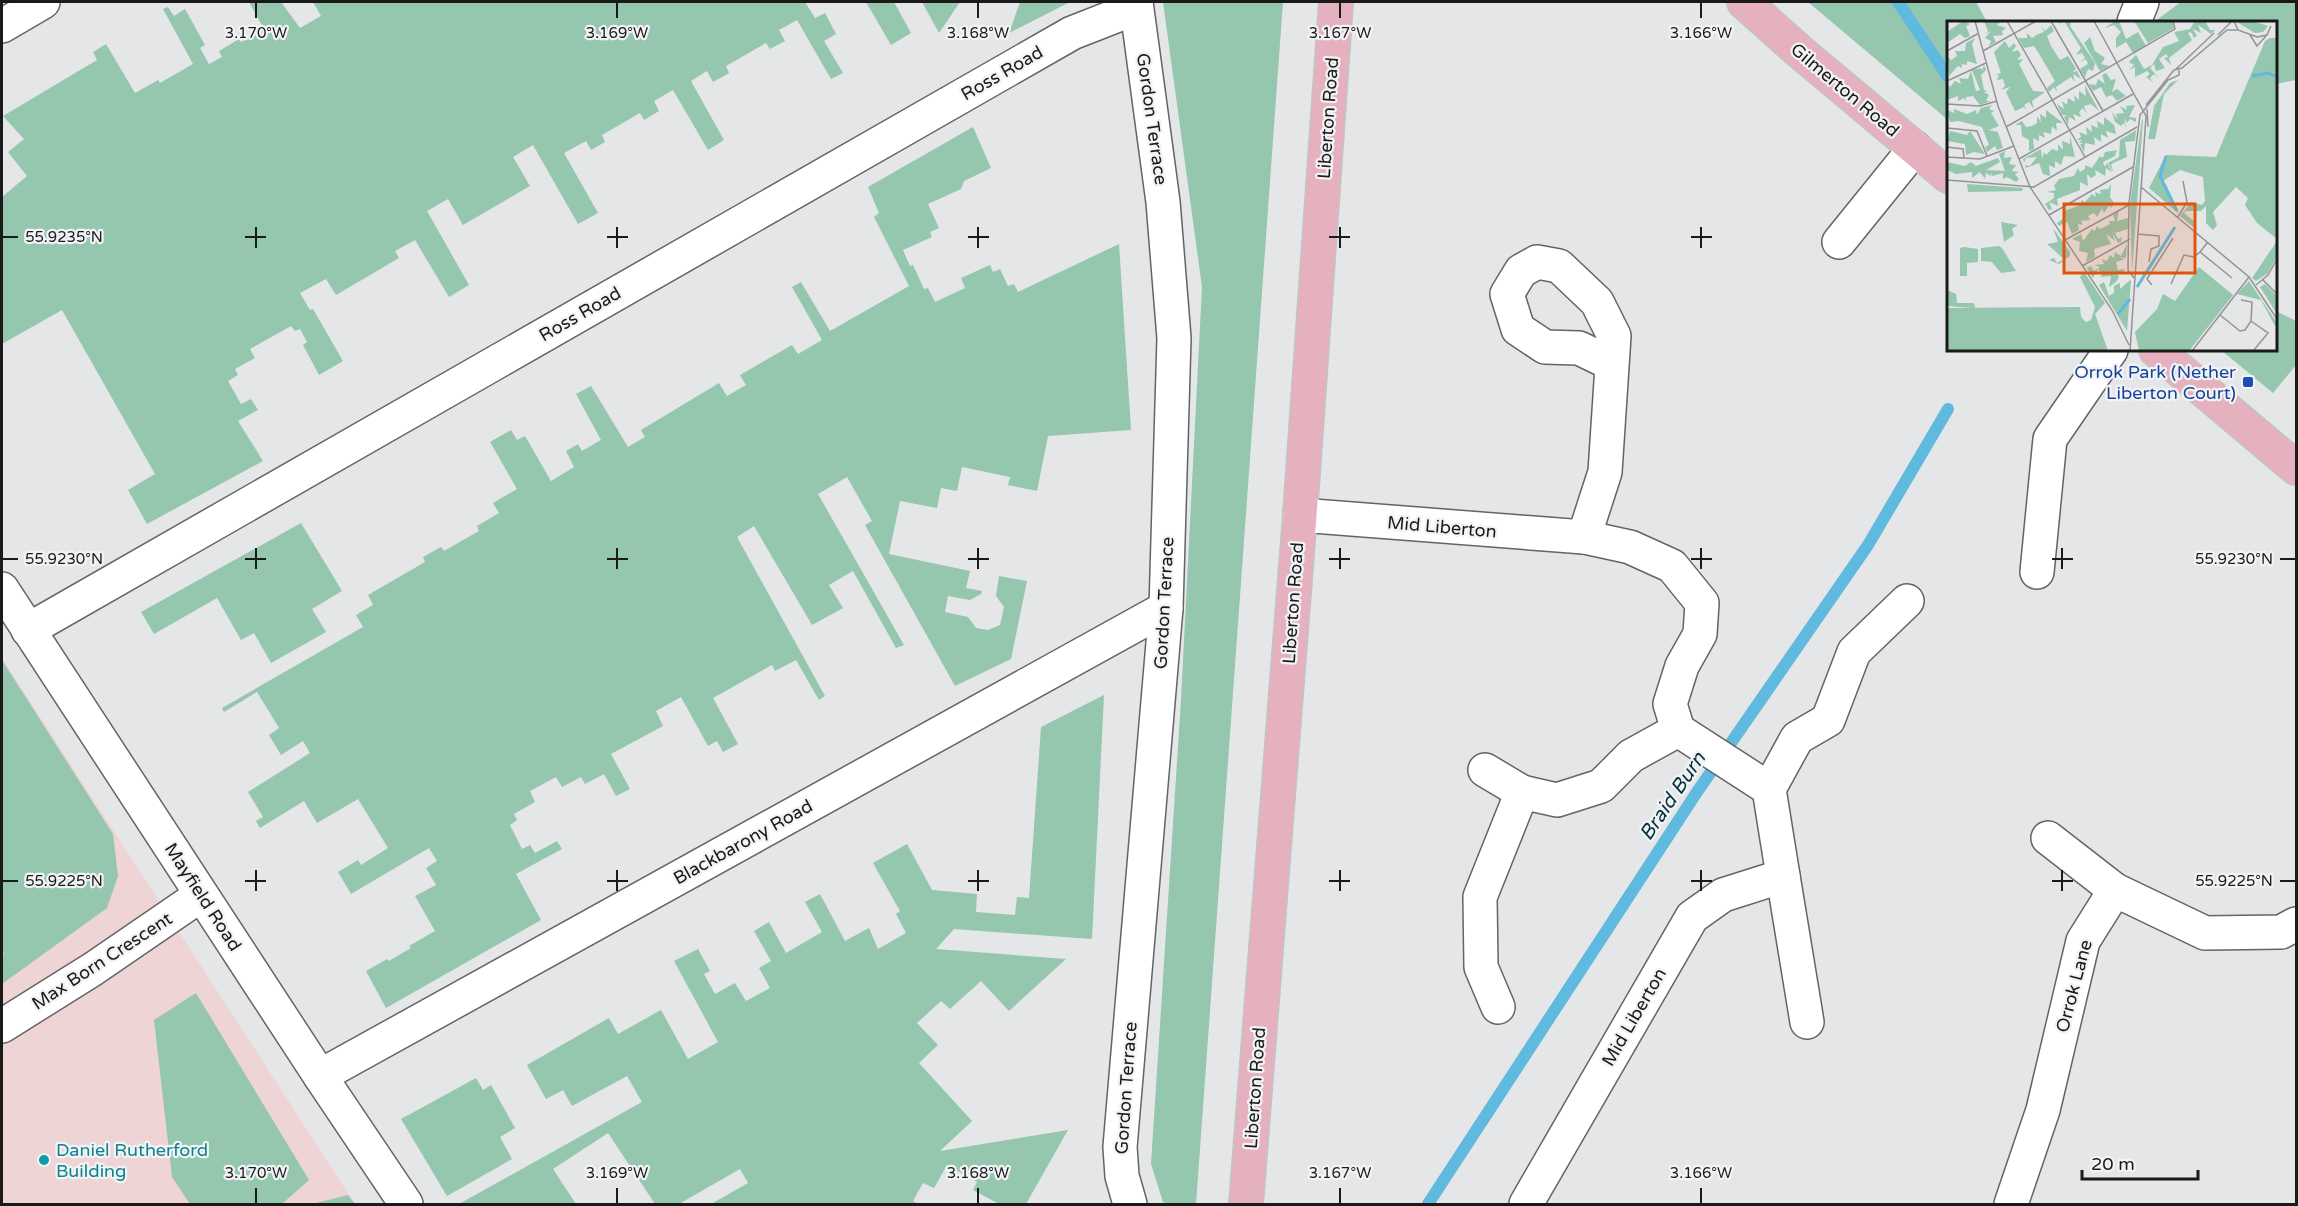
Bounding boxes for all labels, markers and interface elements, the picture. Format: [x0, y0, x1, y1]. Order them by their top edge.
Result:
inset map [1947, 21, 2277, 351]
text: 3.170°W [225, 24, 287, 42]
text: 3.169°W [586, 24, 648, 42]
text: 3.168°W [947, 24, 1009, 42]
text: 3.167°W [1309, 24, 1371, 42]
text: 3.166°W [1670, 24, 1732, 42]
street label: Gilmerton Road [1786, 38, 1904, 142]
street label: Ross Road [957, 41, 1047, 105]
street label: Gordon Terrace [1132, 52, 1172, 186]
street label: Liberton Road [1313, 56, 1343, 180]
text: 55.9235°N [25, 228, 103, 246]
street label: Ross Road [535, 282, 625, 346]
place label: Orrok Park (Nether Liberton Court) [2074, 361, 2236, 404]
marker: Orrok Park (Nether Liberton Court) [2241, 375, 2255, 389]
street label: Mid Liberton [1386, 511, 1498, 543]
street label: Gordon Terrace [1150, 536, 1178, 670]
street label: Liberton Road [1278, 541, 1308, 665]
text: 55.9230°N [25, 550, 103, 568]
text: 55.9230°N [2195, 550, 2273, 568]
water label: Braid Burn [1635, 747, 1712, 845]
street label: Blackbarony Road [670, 795, 816, 889]
street label: Mayfield Road [160, 839, 246, 955]
text: 55.9225°N [25, 872, 103, 890]
text: 55.9225°N [2195, 872, 2273, 890]
street label: Max Born Crescent [28, 907, 176, 1015]
street label: Orrok Lane [2051, 937, 2097, 1035]
street label: Mid Liberton [1597, 964, 1671, 1070]
street label: Gordon Terrace [1110, 1021, 1142, 1155]
street label: Liberton Road [1240, 1026, 1270, 1150]
place label: Daniel Rutherford Building [56, 1139, 208, 1182]
scale bar [2082, 1143, 2198, 1181]
marker: Daniel Rutherford Building [37, 1153, 51, 1167]
text: 20 m [2091, 1153, 2135, 1175]
text: 3.170°W [225, 1164, 287, 1182]
text: 3.169°W [586, 1164, 648, 1182]
text: 3.168°W [947, 1164, 1009, 1182]
text: 3.167°W [1309, 1164, 1371, 1182]
text: 3.166°W [1670, 1164, 1732, 1182]

